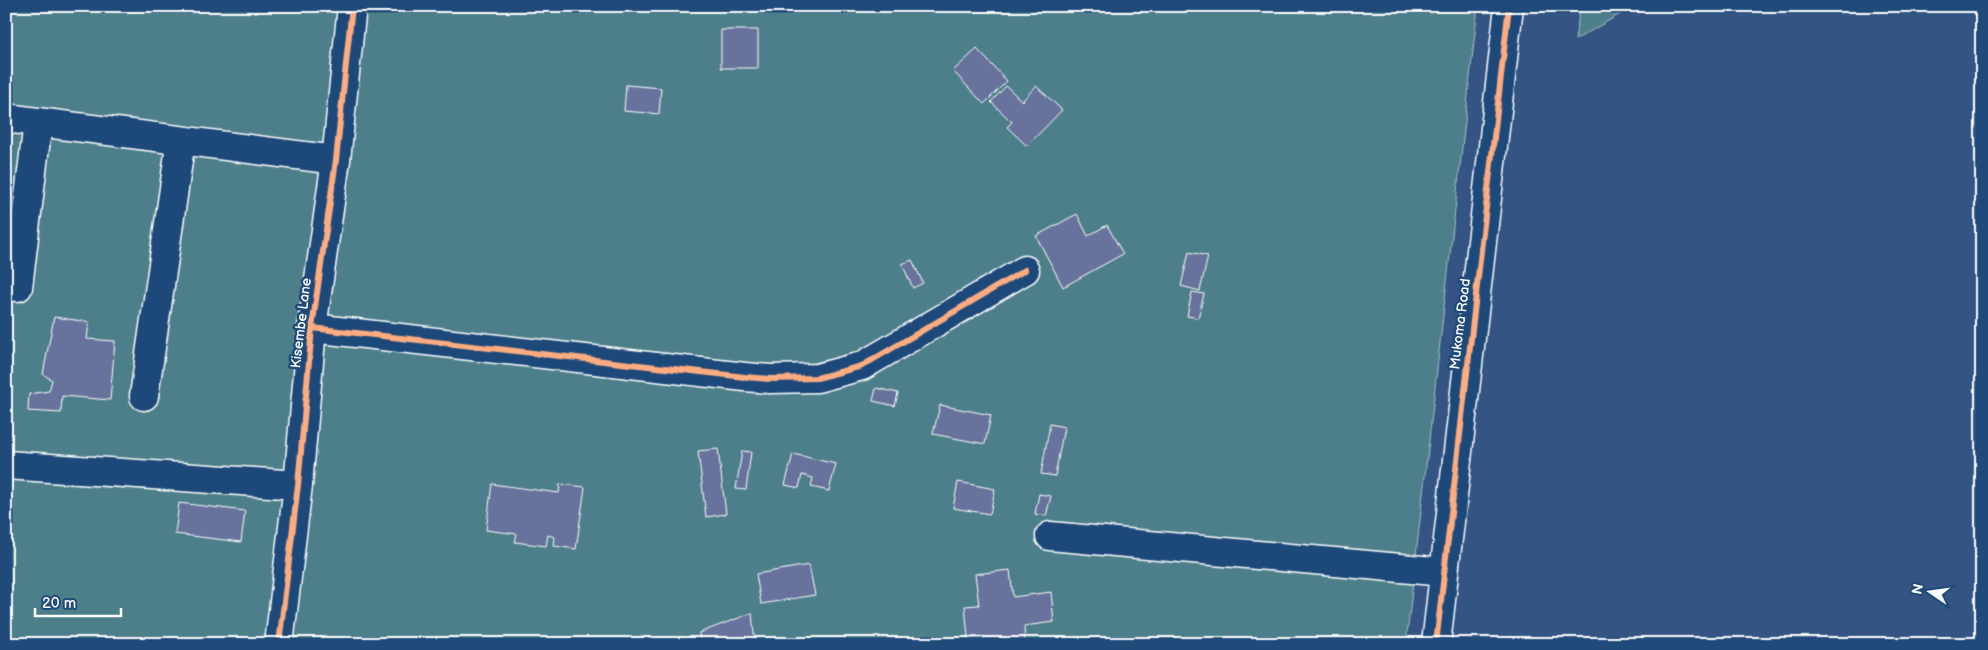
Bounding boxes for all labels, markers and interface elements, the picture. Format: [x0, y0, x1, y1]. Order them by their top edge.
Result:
street label: Kisembe Lane [287, 277, 315, 369]
street label: Mukoma Road [1446, 278, 1474, 370]
north arrow [1906, 568, 1956, 618]
text: N [1908, 582, 1927, 596]
scale bar [35, 585, 121, 617]
text: 20 m [42, 594, 76, 613]

